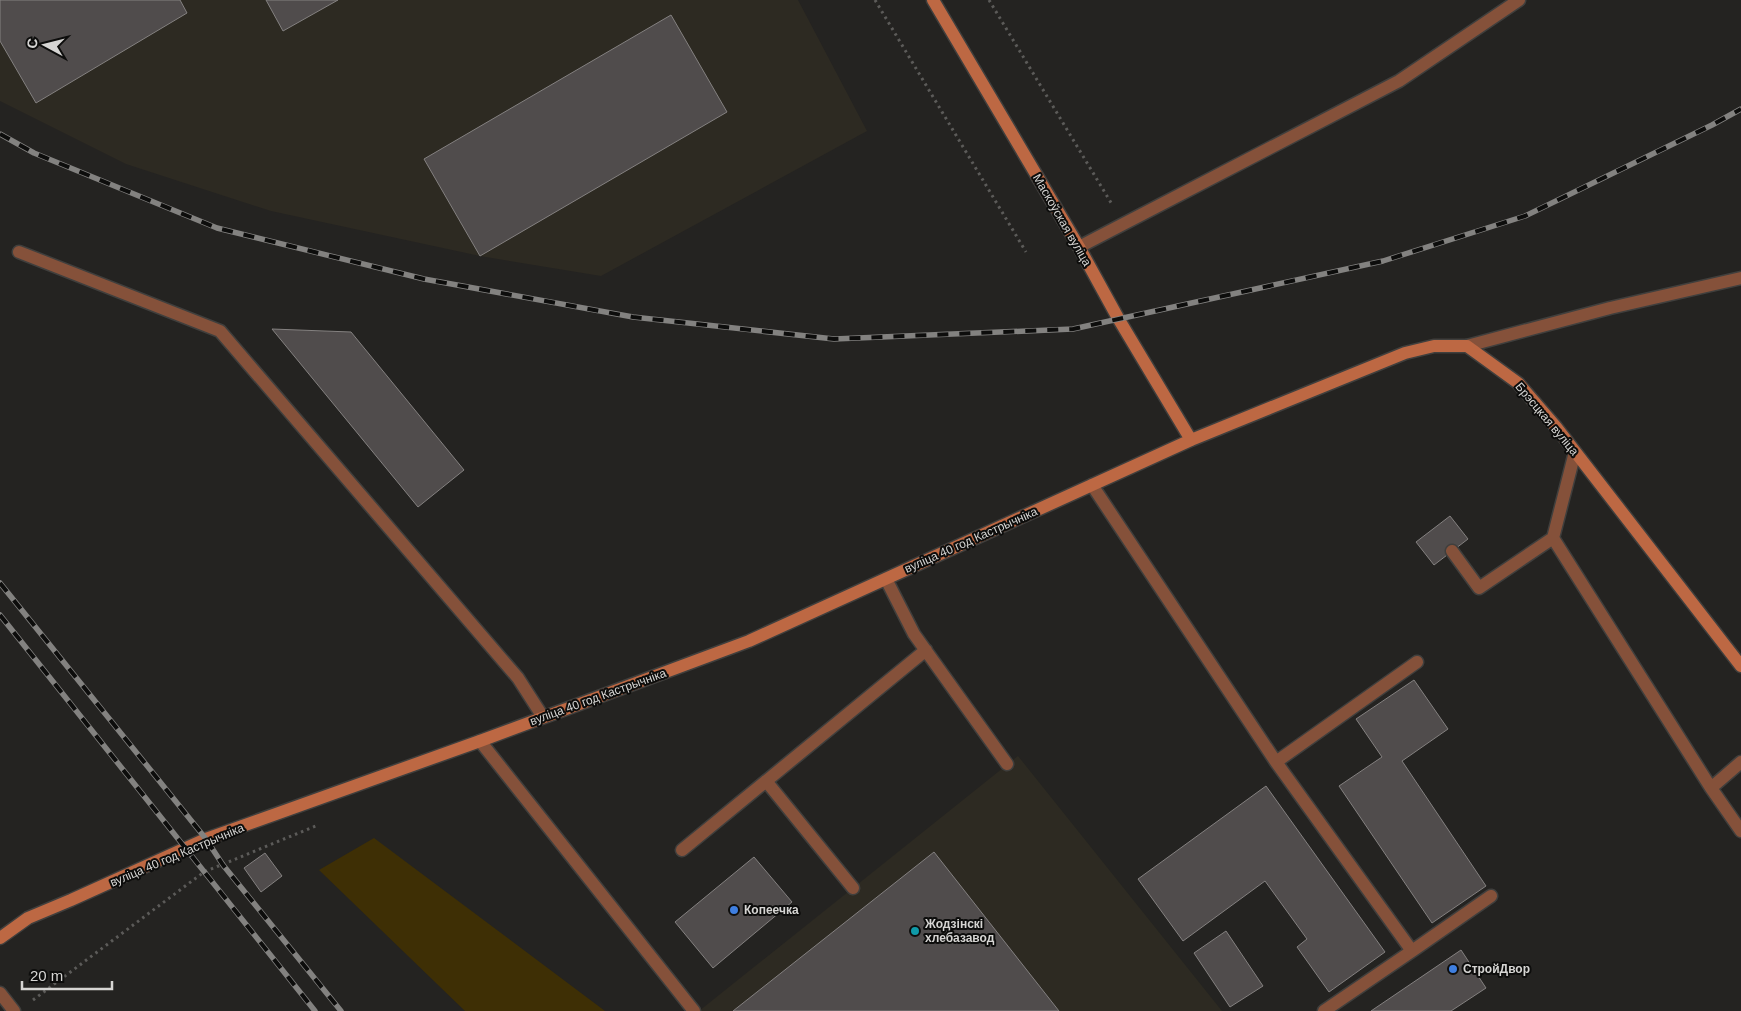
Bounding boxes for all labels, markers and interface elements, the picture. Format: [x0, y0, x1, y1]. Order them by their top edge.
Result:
north arrow [20, 20, 70, 70]
text: С [24, 37, 41, 49]
street label: Маскоўская вуліца [1030, 171, 1094, 269]
street label: Брэсцкая вуліца [1513, 380, 1582, 458]
street label: вуліца 40 год Кастрычніка [902, 504, 1040, 576]
street label: вуліца 40 год Кастрычніка [528, 666, 668, 728]
street label: вуліца 40 год Кастрычніка [108, 820, 246, 890]
place label: Копеечка [744, 903, 799, 917]
marker: Копеечка [728, 904, 740, 916]
place label: Жодзінскі хлебазавод [924, 917, 995, 945]
marker: Жодзінскі хлебазавод [909, 925, 921, 937]
scale bar [22, 958, 112, 990]
place label: СтройДвор [1463, 962, 1530, 976]
marker: СтройДвор [1447, 963, 1459, 975]
text: 20 m [30, 967, 63, 984]

